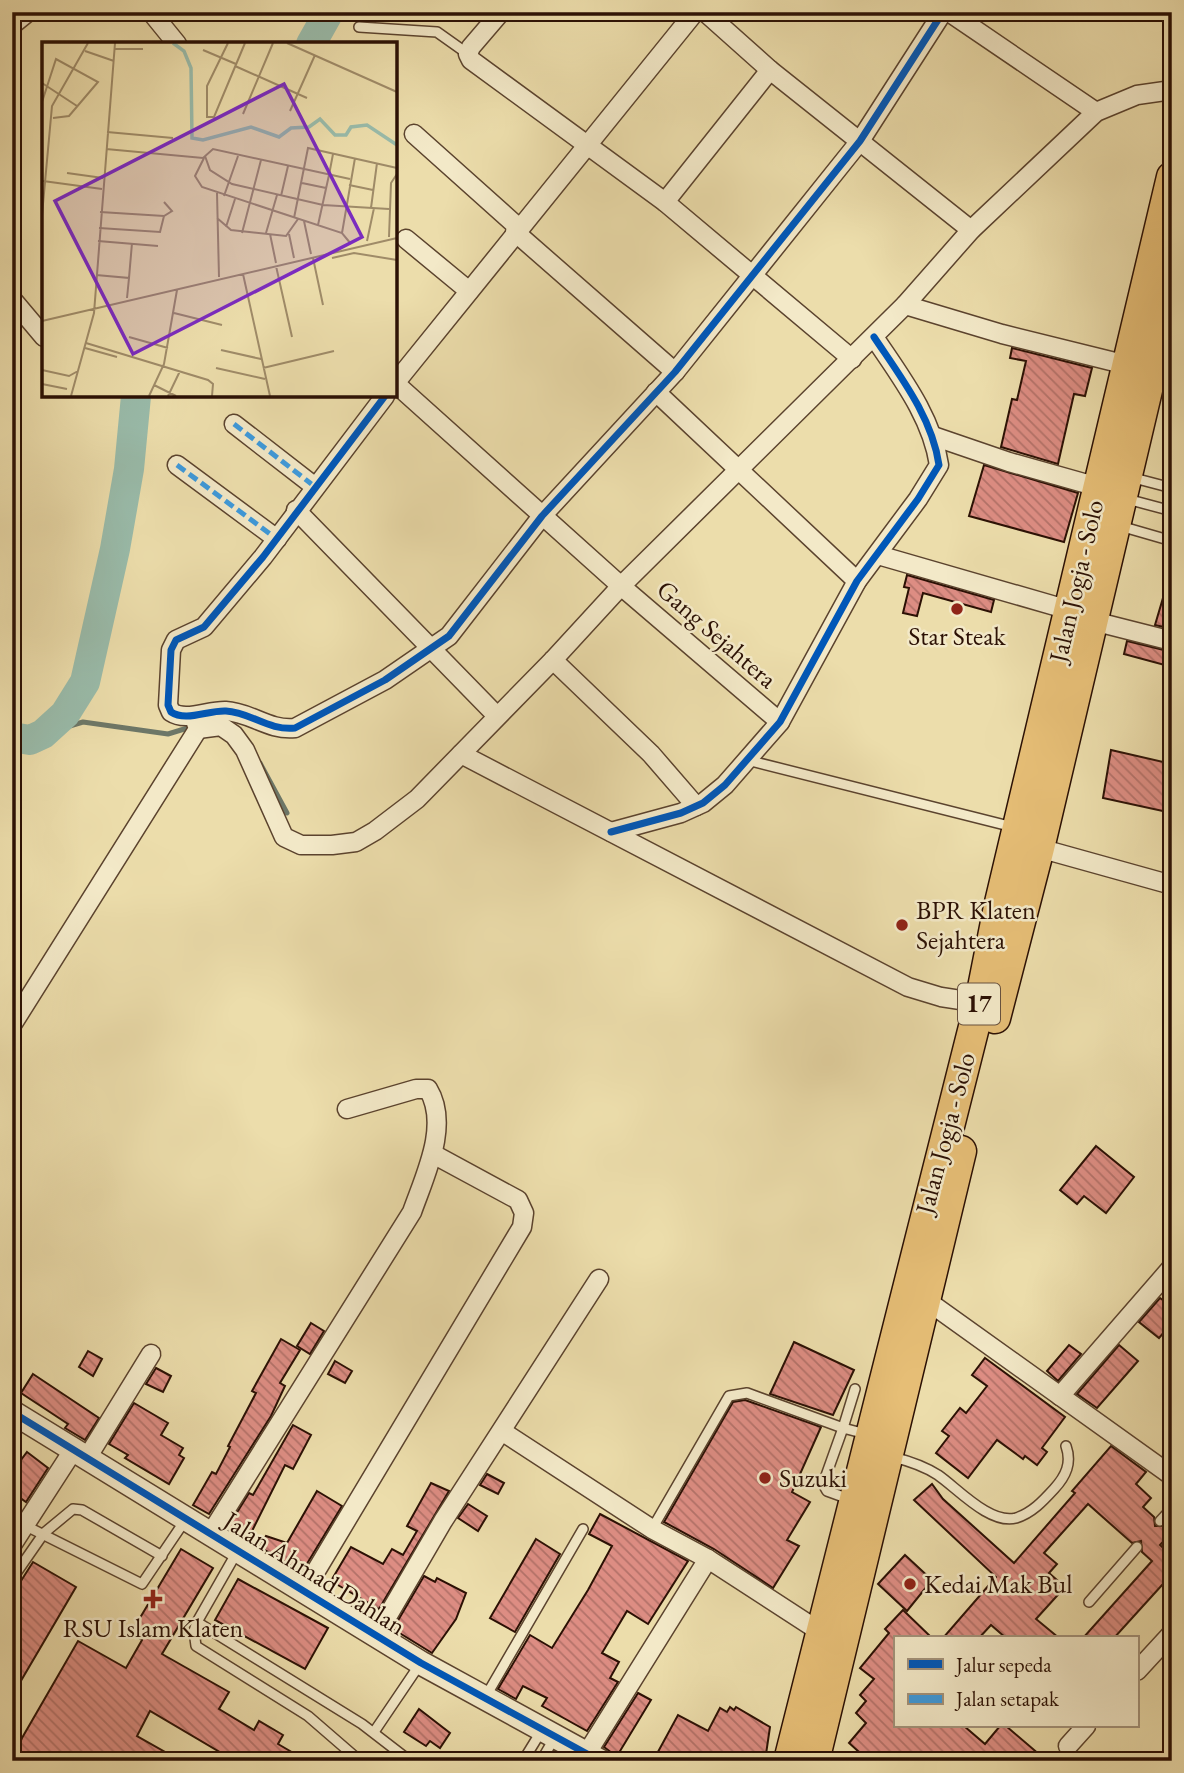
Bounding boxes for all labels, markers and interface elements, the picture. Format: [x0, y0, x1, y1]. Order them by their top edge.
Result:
inset map [42, 42, 397, 397]
street label: Jalan Jogja - Solo [1040, 496, 1111, 668]
street label: Gang Sejahtera [650, 572, 785, 696]
marker: Star Steak [949, 601, 965, 617]
place label: Star Steak [908, 619, 1007, 653]
place label: BPR Klaten Sejahtera [916, 893, 1036, 957]
marker: BPR Klaten Sejahtera [894, 917, 910, 933]
road number: 17 [958, 984, 1000, 1024]
street label: Jalan Jogja - Solo [907, 1048, 983, 1219]
place label: Suzuki [779, 1461, 847, 1495]
marker: Suzuki [757, 1470, 773, 1486]
street label: Jalan Ahmad Dahlan [216, 1502, 413, 1643]
place label: Kedai Mak Bul [924, 1567, 1073, 1601]
marker: Kedai Mak Bul [902, 1576, 918, 1592]
marker: RSU Islam Klaten [143, 1589, 163, 1609]
place label: RSU Islam Klaten [63, 1611, 244, 1645]
legend [894, 1636, 1138, 1728]
text: Jalur sepeda [954, 1651, 1052, 1678]
text: Jalan setapak [954, 1685, 1060, 1712]

